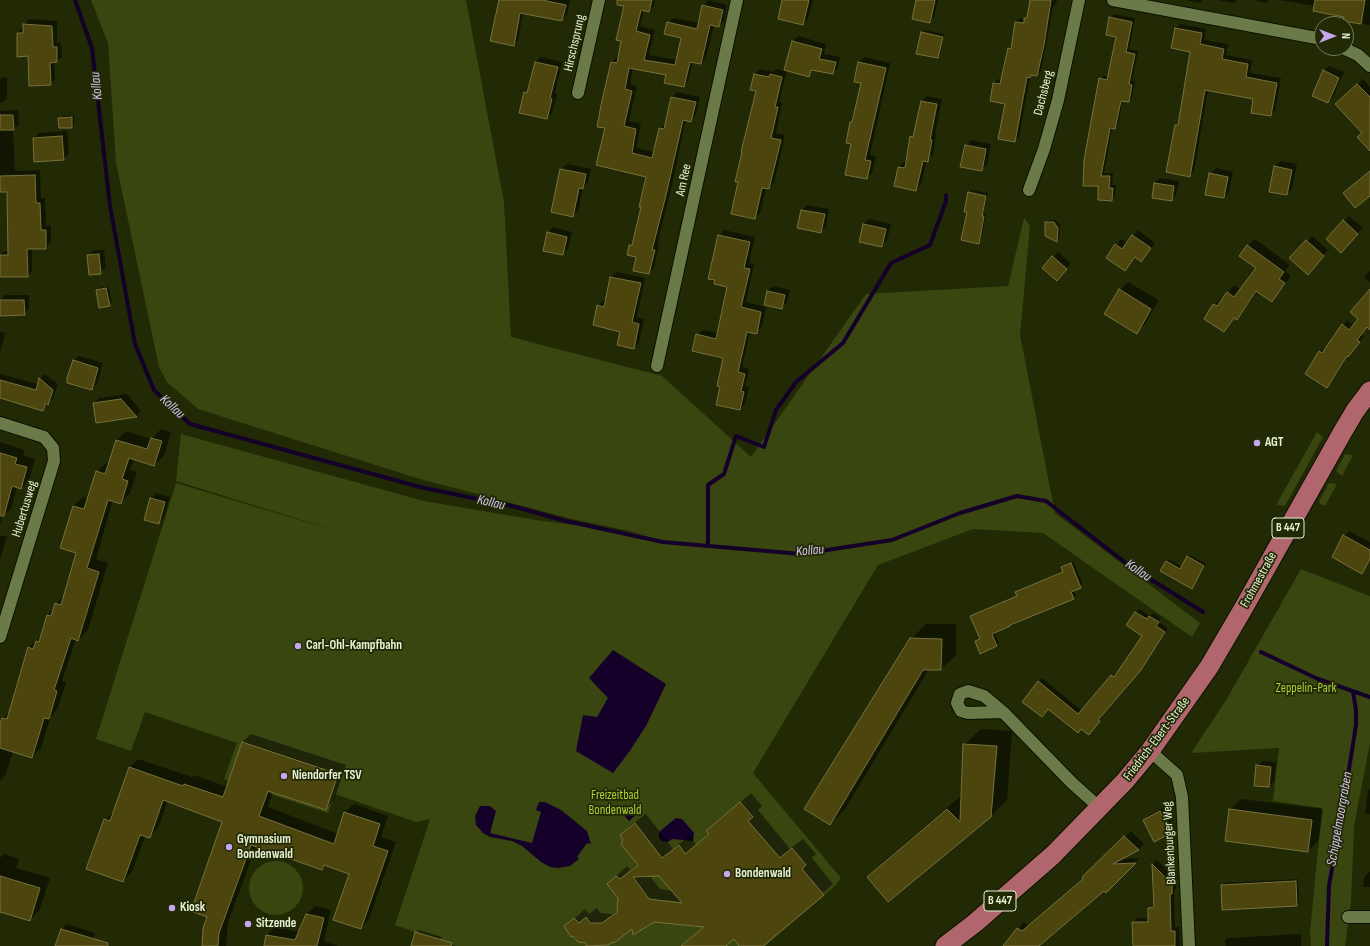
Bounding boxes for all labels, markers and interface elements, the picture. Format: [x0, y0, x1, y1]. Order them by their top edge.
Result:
street label: Hirschsprung [561, 13, 589, 73]
north arrow [1314, 16, 1354, 56]
text: N [1339, 33, 1352, 39]
street label: Dachsberg [1031, 69, 1057, 117]
water label: Kollau [87, 71, 107, 101]
street label: Am Ree [673, 162, 695, 198]
water label: Kollau [156, 391, 188, 423]
place label: AGT [1265, 435, 1283, 451]
marker: AGT [1252, 438, 1262, 448]
street label: Hubertusweg [9, 479, 41, 539]
water label: Kollau [475, 492, 507, 514]
road number: B 447 [1272, 518, 1304, 538]
water label: Kollau [795, 541, 825, 561]
street label: Frohmestraße [1237, 550, 1281, 610]
water label: Kollau [1122, 556, 1154, 586]
place label: Carl-Ohl-Kampfbahn [306, 638, 402, 654]
marker: Carl-Ohl-Kampfbahn [293, 641, 303, 651]
park label: Zeppelin-Park [1276, 681, 1336, 697]
street label: Friedrich-Ebert-Straße [1120, 694, 1194, 784]
place label: Niendorfer TSV [292, 768, 362, 784]
marker: Niendorfer TSV [279, 771, 289, 781]
water label: Schippelmoorgraben [1323, 771, 1357, 867]
park label: Freizeitbad Bondenwald [589, 788, 641, 819]
street label: Blankenburger Weg [1160, 801, 1180, 885]
place label: Gymnasium Bondenwald [237, 832, 293, 863]
marker: Gymnasium Bondenwald [224, 842, 234, 852]
place label: Bondenwald [735, 866, 791, 882]
marker: Bondenwald [722, 869, 732, 879]
road number: B 447 [984, 891, 1016, 911]
place label: Kiosk [180, 900, 205, 916]
marker: Kiosk [167, 903, 177, 913]
place label: Sitzende [256, 916, 296, 932]
marker: Sitzende [243, 919, 253, 929]

